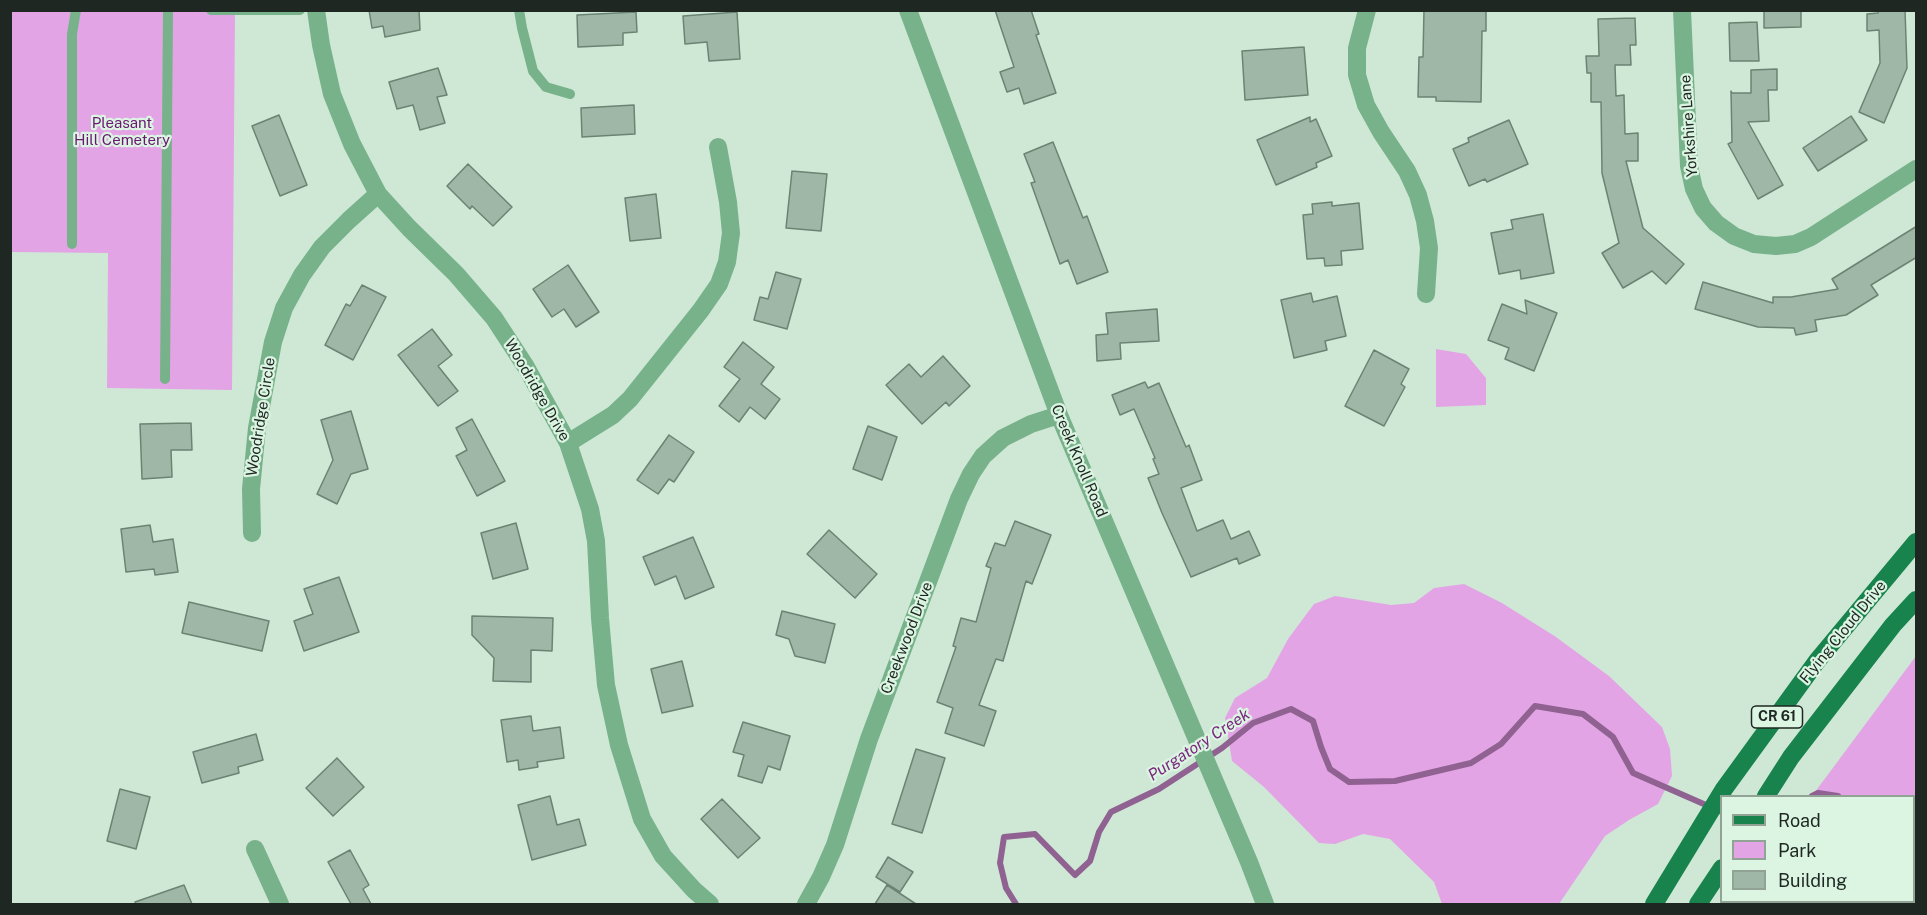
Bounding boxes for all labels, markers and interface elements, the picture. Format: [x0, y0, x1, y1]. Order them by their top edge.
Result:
street label: Yorkshire Lane [1676, 74, 1702, 178]
park label: Pleasant Hill Cemetery [74, 114, 170, 149]
street label: Woodridge Drive [500, 336, 574, 444]
street label: Woodridge Circle [243, 356, 279, 478]
street label: Creek Knoll Road [1047, 402, 1111, 520]
street label: Flying Cloud Drive [1796, 577, 1890, 687]
street label: Creekwood Drive [877, 579, 937, 697]
water label: Purgatory Creek [1144, 705, 1254, 785]
road number: CR 61 [1752, 706, 1802, 728]
legend [1720, 795, 1915, 903]
text: Road [1778, 810, 1821, 831]
text: Park [1778, 840, 1816, 861]
text: Building [1778, 870, 1847, 891]

